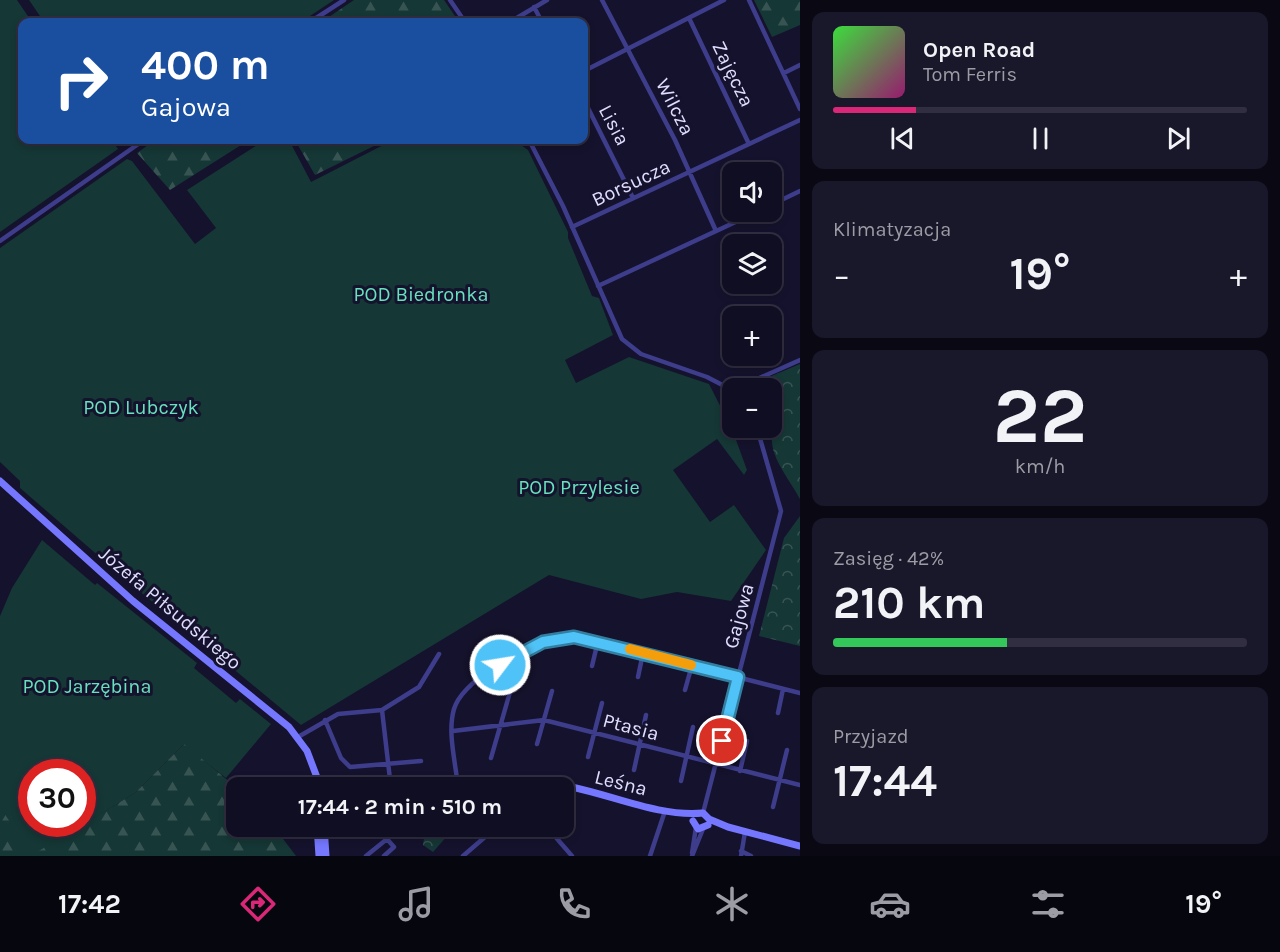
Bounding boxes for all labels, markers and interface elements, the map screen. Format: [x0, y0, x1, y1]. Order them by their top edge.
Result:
street label: Zajęcza [707, 37, 759, 111]
text: Open Road [923, 37, 1035, 63]
text: 400 m [141, 40, 270, 90]
icon: right [42, 42, 120, 120]
text: Tom Ferris [923, 63, 1017, 86]
street label: Wilcza [651, 75, 699, 139]
text: Gajowa [141, 91, 231, 123]
street label: Lisia [594, 101, 634, 149]
icon: previous [886, 122, 919, 155]
icon: pause [1024, 122, 1057, 155]
icon: next [1162, 122, 1195, 155]
street label: Borsucza [588, 155, 674, 211]
map controls [722, 162, 782, 438]
button: sound [722, 162, 782, 222]
text: Klimatyzacja [833, 218, 951, 241]
button: layers [722, 234, 782, 294]
text: 19° [1010, 248, 1070, 300]
text: − [833, 256, 850, 294]
text: + [1230, 256, 1247, 294]
park label: POD Biedronka [354, 283, 488, 306]
button: + [722, 306, 782, 366]
text: 22 [993, 370, 1087, 462]
button: − [722, 378, 782, 438]
park label: POD Lubczyk [83, 396, 199, 419]
text: km/h [1015, 455, 1065, 478]
park label: POD Przylesie [518, 476, 640, 499]
street label: Józefa Piłsudskiego [94, 542, 246, 674]
text: Zasięg · 42% [833, 547, 944, 570]
text: 210 km [833, 577, 985, 629]
street label: Gajowa [719, 581, 759, 651]
position arrow [468, 633, 532, 697]
park label: POD Jarzębina [23, 675, 151, 698]
street label: Ptasia [600, 709, 662, 745]
pin [696, 715, 747, 766]
icon: arrive [705, 724, 738, 757]
text: Przyjazd [833, 725, 909, 748]
text: 17:44 [833, 755, 937, 807]
speed limit sign: 30 [18, 759, 96, 837]
street label: Leśna [592, 765, 650, 801]
text: 17:44 · 2 min · 510 m [298, 794, 502, 820]
icon: directions [237, 883, 279, 925]
icon: music [395, 883, 437, 925]
icon: phone [553, 883, 595, 925]
icon: climate [711, 883, 753, 925]
icon: car [869, 883, 911, 925]
icon: filters [1027, 883, 1069, 925]
text: 17:42 [58, 888, 121, 920]
text: 19° [1185, 888, 1222, 920]

